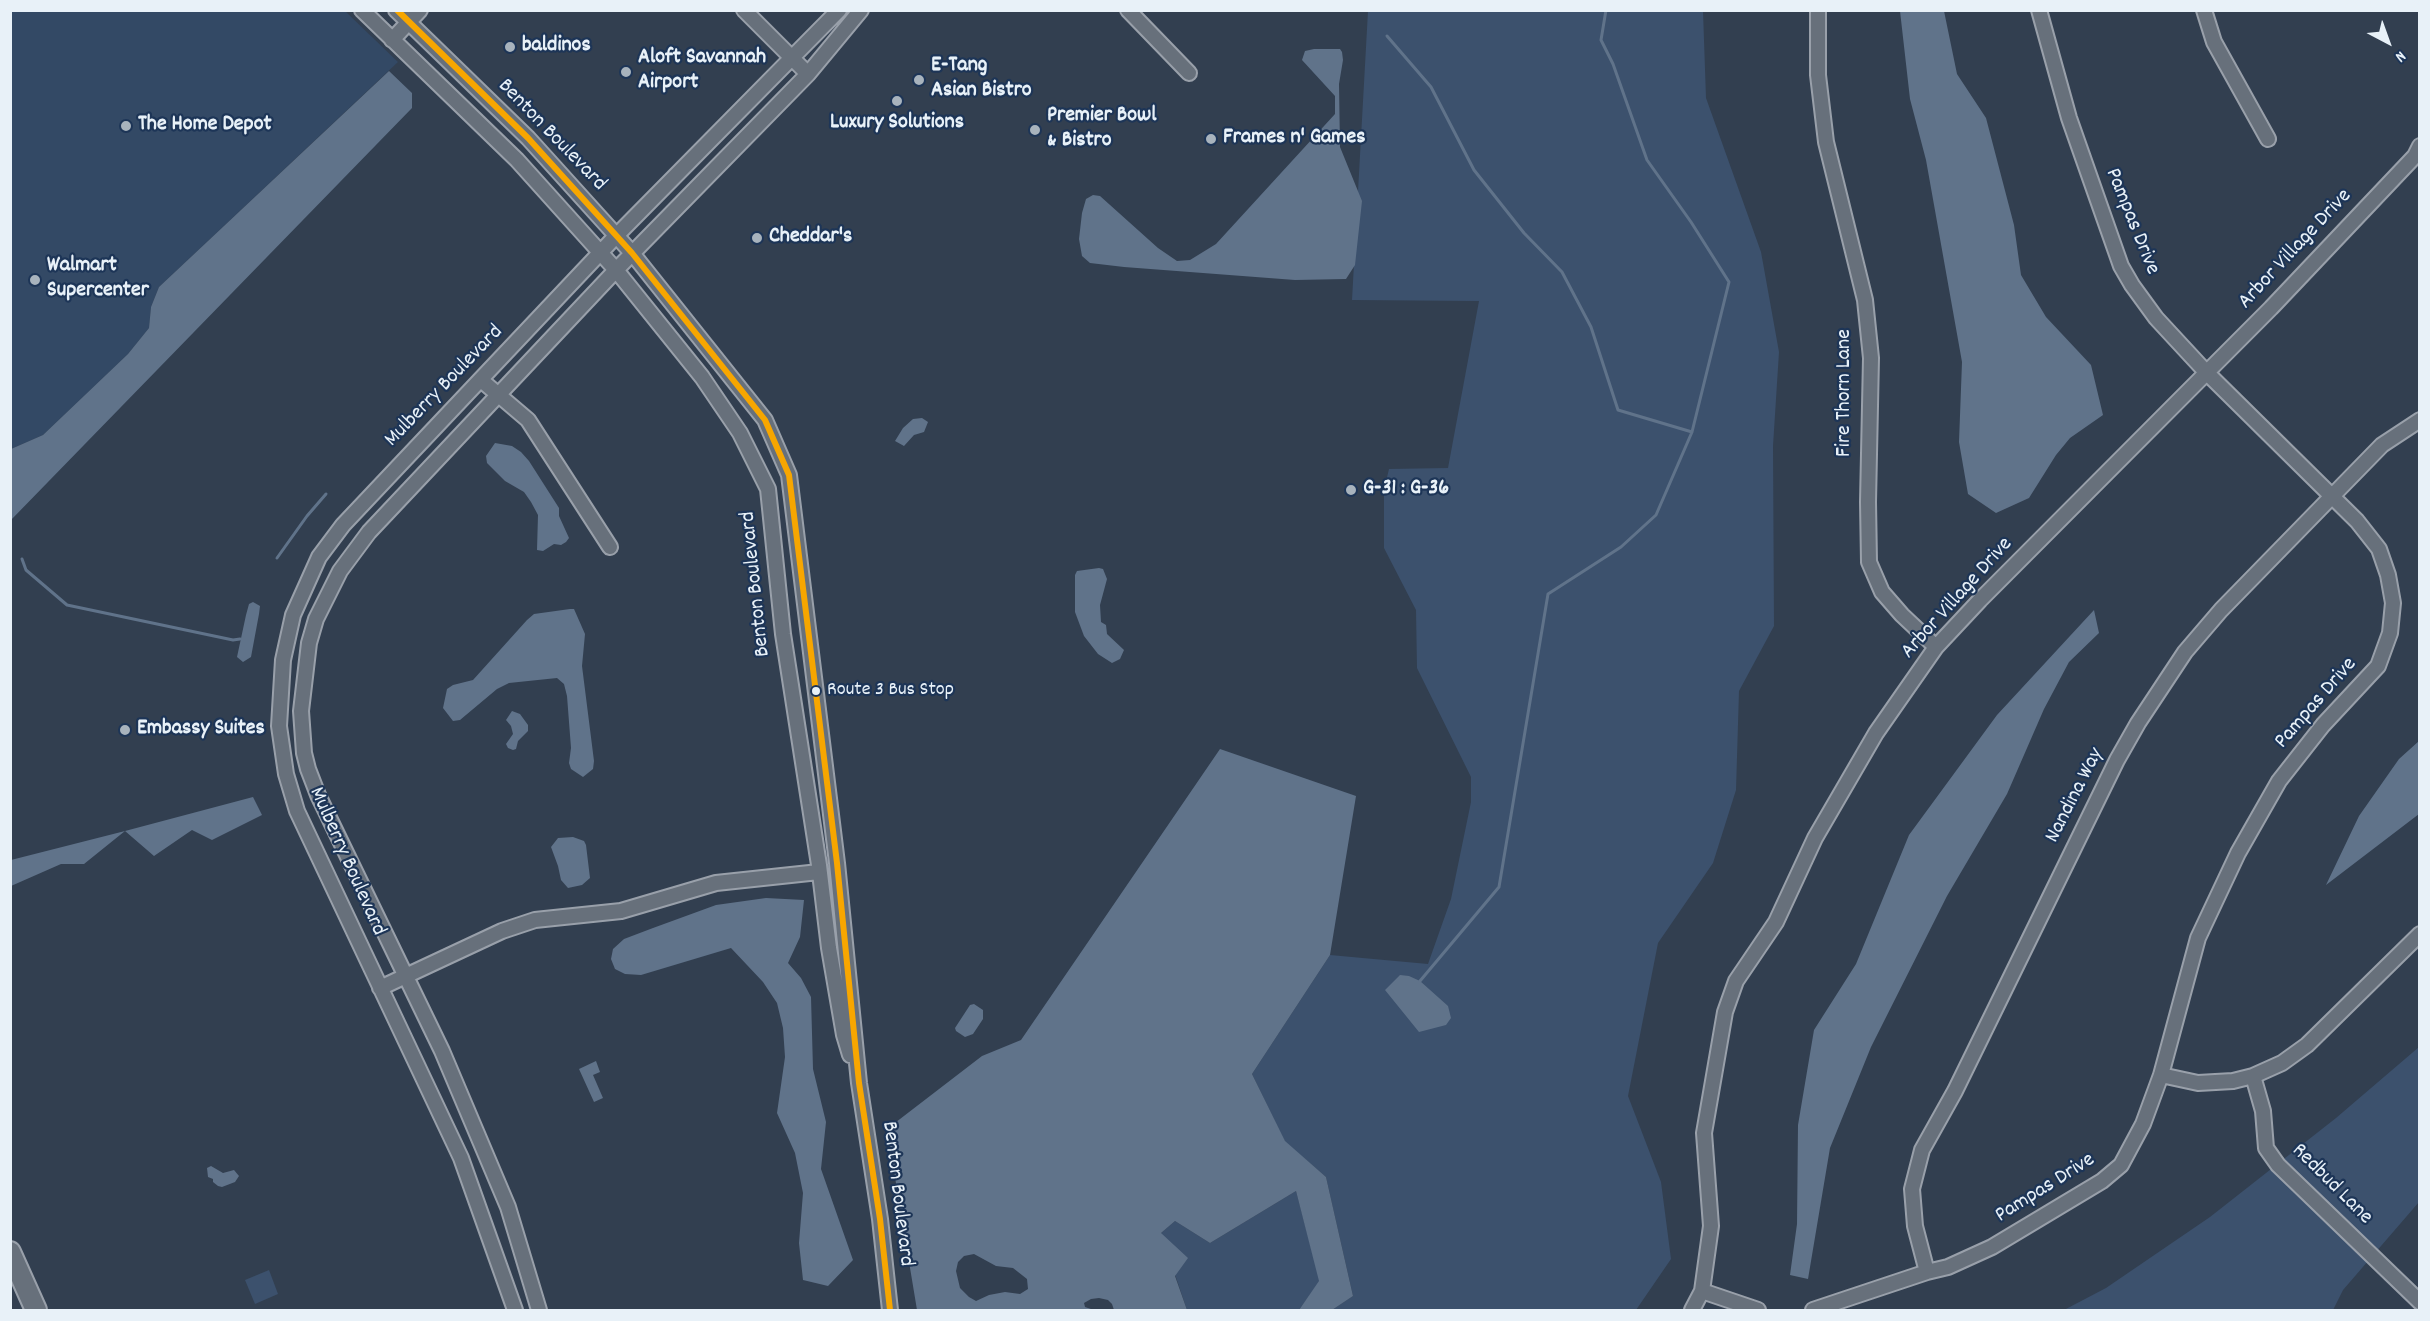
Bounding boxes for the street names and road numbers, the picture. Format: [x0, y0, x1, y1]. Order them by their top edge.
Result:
street label: Benton Boulevard [491, 74, 611, 198]
street label: Pampas Drive [2098, 165, 2164, 279]
street label: Arbor Village Drive [2234, 184, 2358, 316]
street label: Mulberry Boulevard [380, 320, 510, 454]
street label: Fire Thorn Lane [1833, 329, 1859, 457]
street label: Benton Boulevard [736, 510, 778, 658]
street label: Arbor Village Drive [1896, 533, 2020, 665]
street label: Pampas Drive [2270, 653, 2364, 755]
street label: Nandina Way [2041, 744, 2111, 848]
street label: Mulberry Boulevard [301, 784, 391, 940]
street label: Benton Boulevard [874, 1120, 918, 1268]
street label: Redbud Lane [2285, 1139, 2377, 1231]
street label: Pampas Drive [1991, 1148, 2101, 1230]

